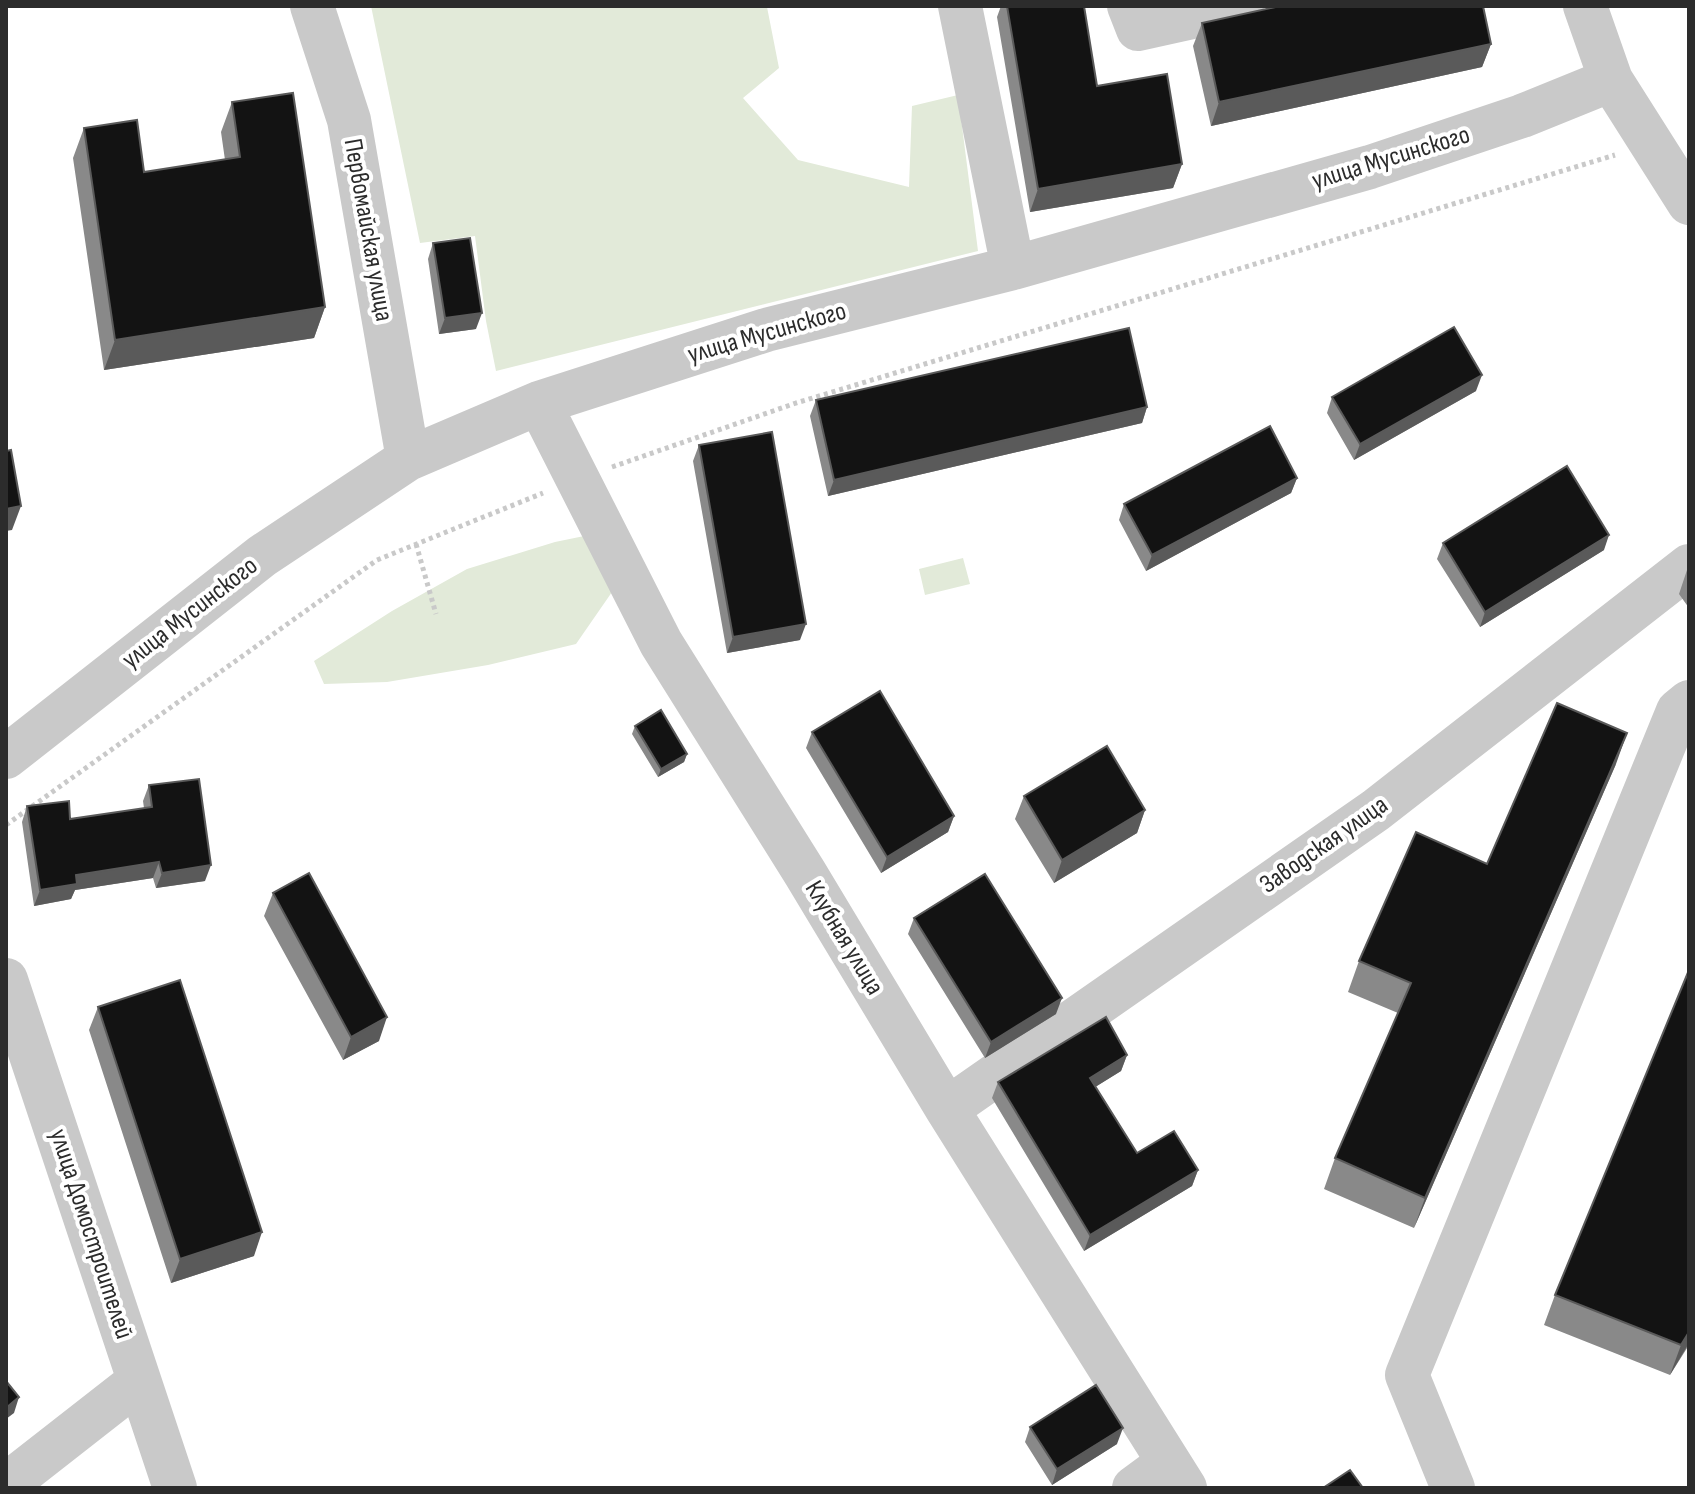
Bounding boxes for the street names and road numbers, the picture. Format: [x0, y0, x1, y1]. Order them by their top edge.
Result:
street label: улица Мусинского [1308, 119, 1474, 197]
street label: Первомайская улица [337, 136, 399, 324]
street label: улица Мусинского [684, 296, 850, 370]
street label: улица Мусинского [116, 550, 264, 676]
street label: Заводская улица [1254, 790, 1394, 900]
street label: Клубная улица [798, 875, 890, 1001]
street label: улица Домостроителей [42, 1125, 140, 1343]

